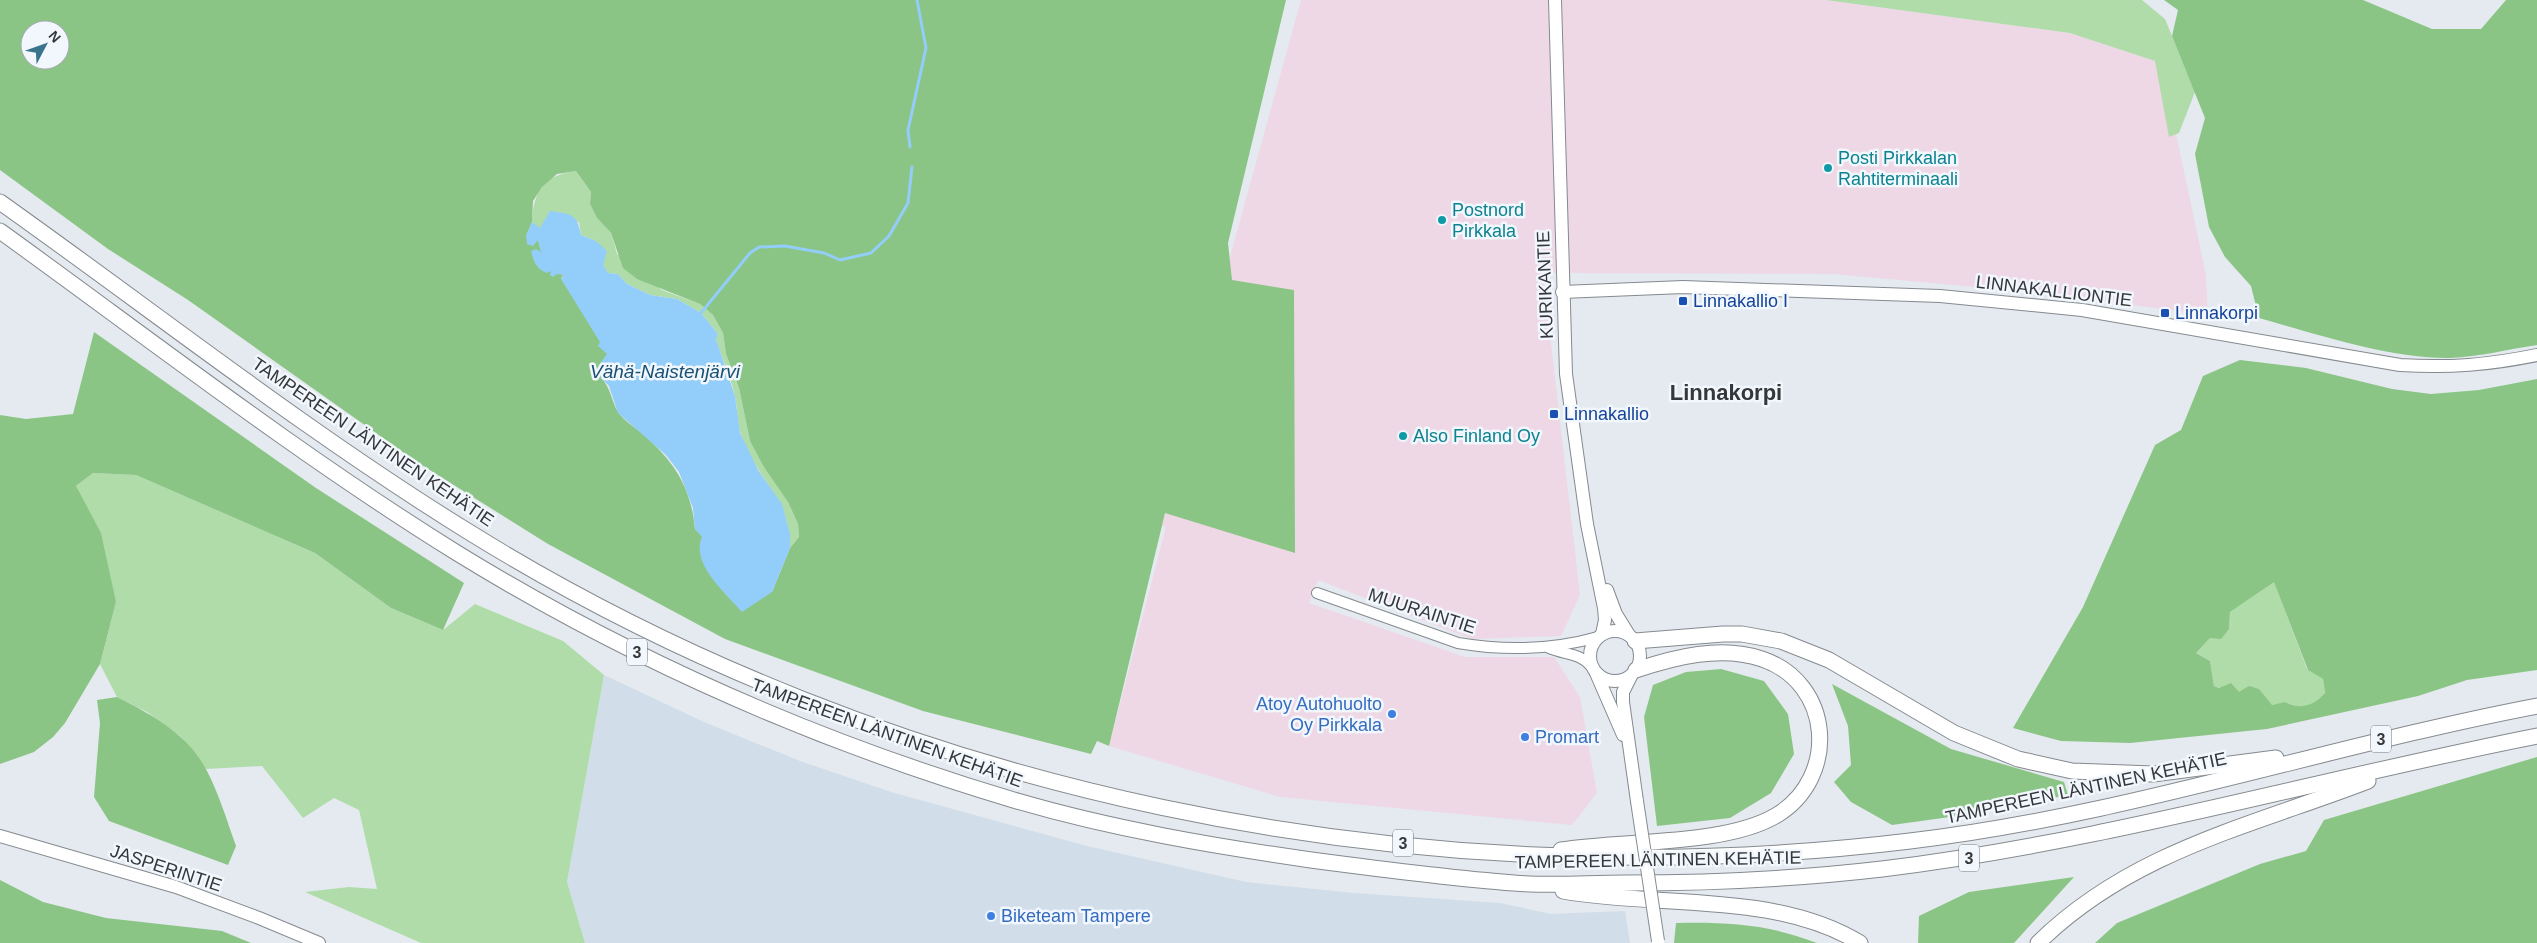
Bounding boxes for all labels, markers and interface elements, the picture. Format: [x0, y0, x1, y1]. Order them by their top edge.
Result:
north arrow [20, 20, 70, 70]
text: N [45, 27, 64, 46]
place label: Posti Pirkkalan Rahtiterminaali [1838, 148, 1958, 189]
marker: Posti Pirkkalan Rahtiterminaali [1822, 162, 1834, 174]
place label: Postnord Pirkkala [1452, 200, 1524, 241]
marker: Postnord Pirkkala [1436, 214, 1448, 226]
street label: KURIKANTIE [1533, 231, 1557, 339]
street label: LINNAKALLIONTIE [1975, 272, 2133, 310]
place label: Linnakallio I [1693, 291, 1788, 311]
marker: Linnakallio I [1677, 295, 1689, 307]
place label: Linnakorpi [2175, 303, 2258, 323]
marker: Linnakorpi [2159, 307, 2171, 319]
street label: TAMPEREEN LÄNTINEN KEHÄTIE [249, 354, 497, 530]
water label: Vähä-Naistenjärvi [590, 361, 741, 382]
district label: Linnakorpi [1670, 380, 1782, 405]
place label: Linnakallio [1564, 404, 1649, 424]
marker: Linnakallio [1548, 408, 1560, 420]
place label: Also Finland Oy [1413, 426, 1540, 446]
marker: Also Finland Oy [1397, 430, 1409, 442]
street label: MUURAINTIE [1366, 584, 1478, 638]
road number: 3 [627, 638, 647, 666]
street label: TAMPEREEN LÄNTINEN KEHÄTIE [749, 675, 1025, 791]
place label: Atoy Autohuolto Oy Pirkkala [1256, 694, 1383, 735]
marker: Atoy Autohuolto Oy Pirkkala [1386, 708, 1398, 720]
road number: 3 [2371, 726, 2391, 752]
place label: Promart [1535, 727, 1599, 747]
marker: Promart [1519, 731, 1531, 743]
street label: TAMPEREEN LÄNTINEN KEHÄTIE [1944, 748, 2228, 828]
road number: 3 [1393, 830, 1413, 856]
street label: JASPERINTIE [108, 841, 224, 895]
road number: 3 [1959, 844, 1979, 871]
street label: TAMPEREEN LÄNTINEN KEHÄTIE [1514, 847, 1802, 873]
place label: Biketeam Tampere [1001, 906, 1151, 926]
marker: Biketeam Tampere [985, 910, 997, 922]

